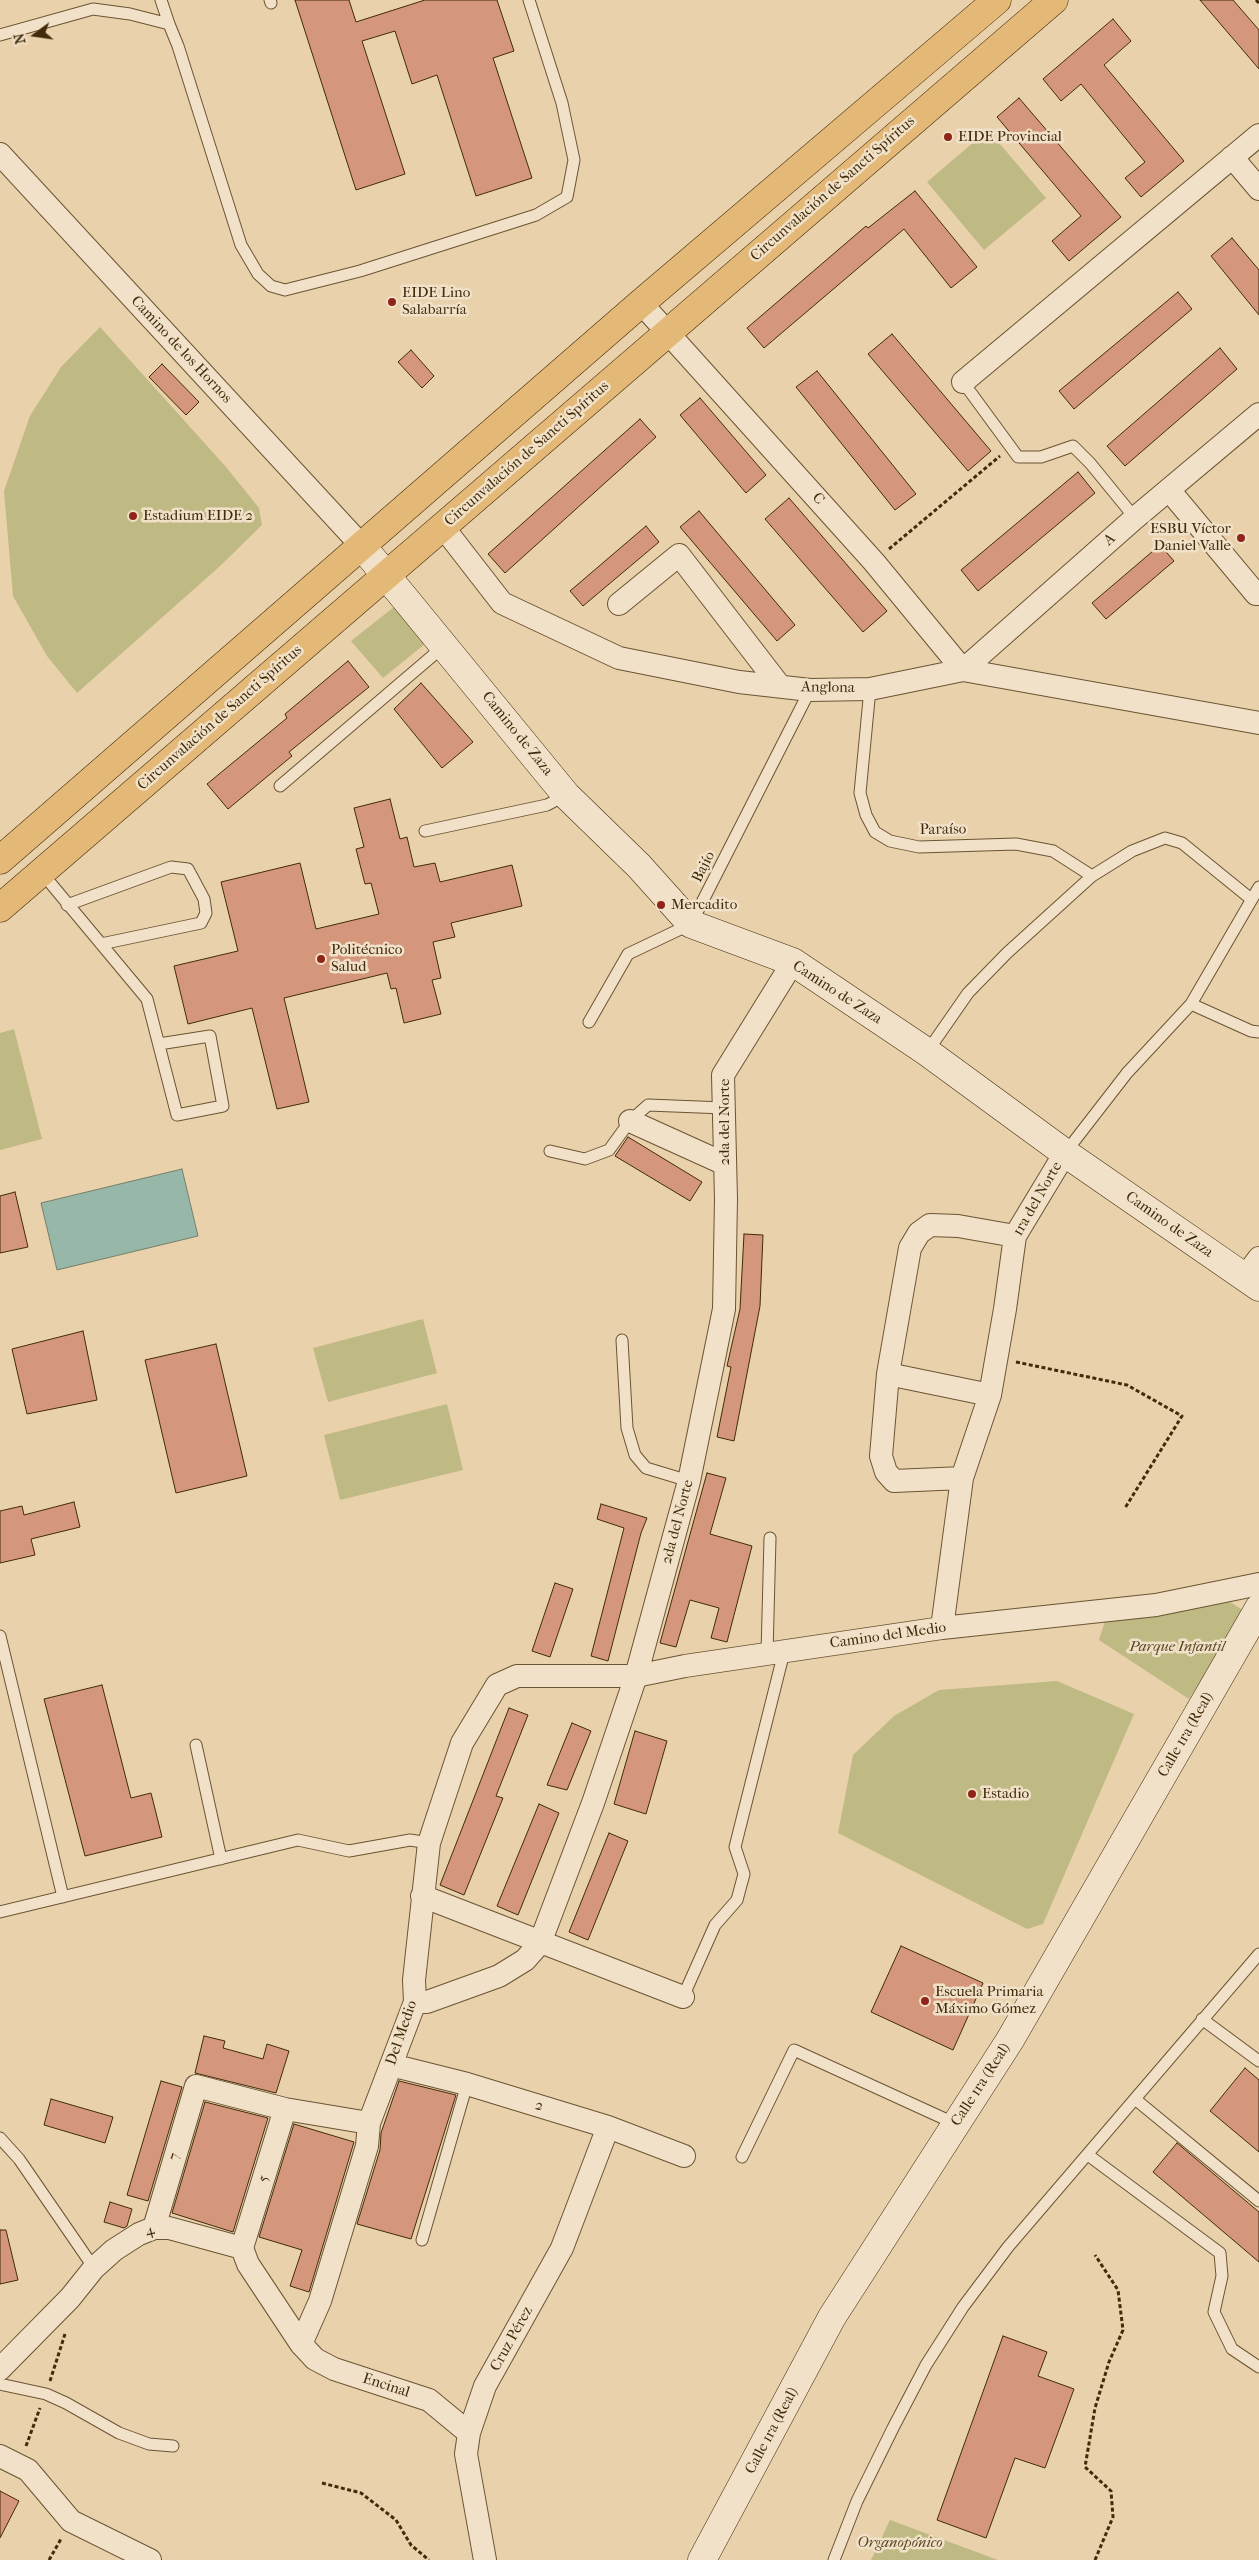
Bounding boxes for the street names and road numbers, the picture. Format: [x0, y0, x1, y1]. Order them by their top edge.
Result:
street label: Circunvalación de Sancti Spíritus [747, 113, 919, 265]
street label: Camino de los Hornos [127, 293, 235, 407]
street label: Circunvalación de Sancti Spíritus [441, 378, 613, 530]
street label: C [808, 489, 828, 509]
street label: A [1100, 530, 1120, 550]
street label: Circunvalación de Sancti Spíritus [134, 642, 306, 794]
street label: Anglona [801, 679, 855, 697]
street label: Camino de Zaza [478, 688, 556, 780]
street label: Paraíso [919, 821, 967, 839]
street label: Bajío [689, 848, 719, 886]
street label: Camino de Zaza [789, 957, 885, 1029]
street label: 2da del Norte [716, 1079, 734, 1165]
street label: 1ra del Norte [1010, 1159, 1066, 1239]
street label: Camino de Zaza [1122, 1188, 1216, 1262]
street label: 2da del Norte [658, 1478, 698, 1566]
street label: Camino del Medio [829, 1619, 947, 1653]
street label: Calle 1ra (Real) [1154, 1689, 1218, 1781]
street label: Del Medio [383, 1998, 421, 2068]
street label: Calle 1ra (Real) [948, 2040, 1014, 2130]
street label: 2 [533, 2096, 545, 2116]
street label: 7 [165, 2151, 185, 2163]
street label: 5 [254, 2173, 274, 2185]
street label: 4 [144, 2221, 156, 2241]
street label: Cruz Pérez [487, 2303, 537, 2375]
street label: Encinal [360, 2370, 412, 2402]
street label: Calle 1ra (Real) [742, 2385, 802, 2477]

